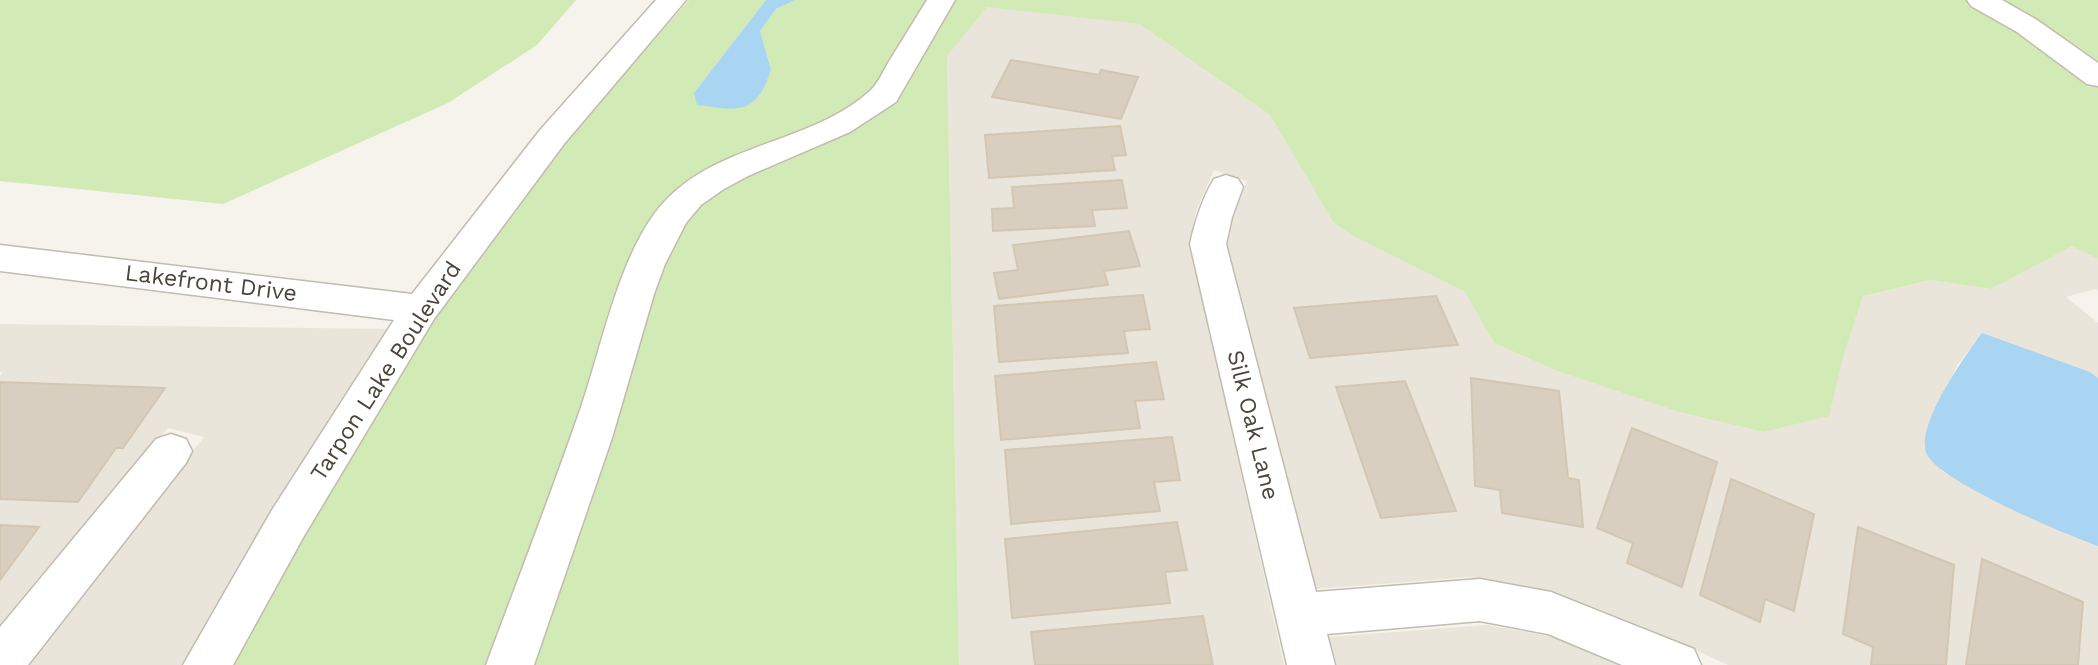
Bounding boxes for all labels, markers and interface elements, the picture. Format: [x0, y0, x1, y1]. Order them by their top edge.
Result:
street label: Tarpon Lake Boulevard [305, 256, 467, 486]
street label: Lakefront Drive [123, 259, 299, 307]
street label: Silk Oak Lane [1221, 347, 1285, 503]

